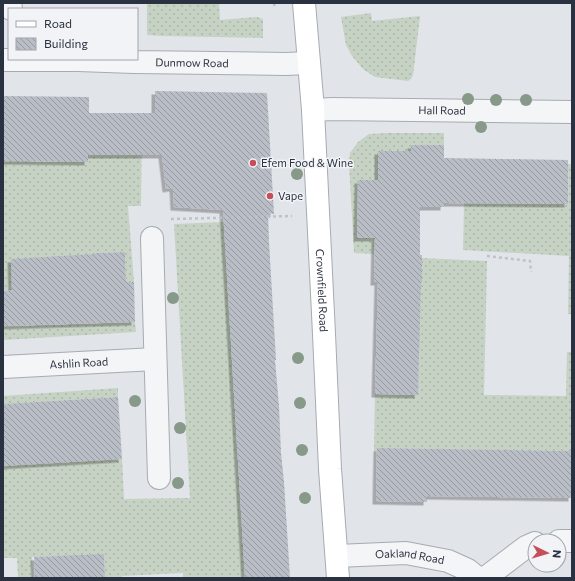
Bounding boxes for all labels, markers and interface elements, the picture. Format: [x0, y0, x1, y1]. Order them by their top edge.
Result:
legend [8, 8, 138, 60]
text: Road [44, 16, 72, 30]
text: Building [44, 36, 88, 50]
street label: Dunmow Road [155, 55, 229, 69]
street label: Hall Road [418, 103, 466, 117]
place label: Efem Food & Wine [261, 156, 353, 169]
marker: Efem Food & Wine [248, 158, 258, 168]
place label: Vape [278, 189, 303, 202]
marker: Vape [265, 191, 275, 201]
street label: Crownfield Road [314, 248, 331, 332]
street label: Ashlin Road [49, 354, 109, 371]
north arrow [527, 533, 567, 573]
street label: Oakland Road [375, 546, 445, 566]
text: N [551, 549, 564, 559]

